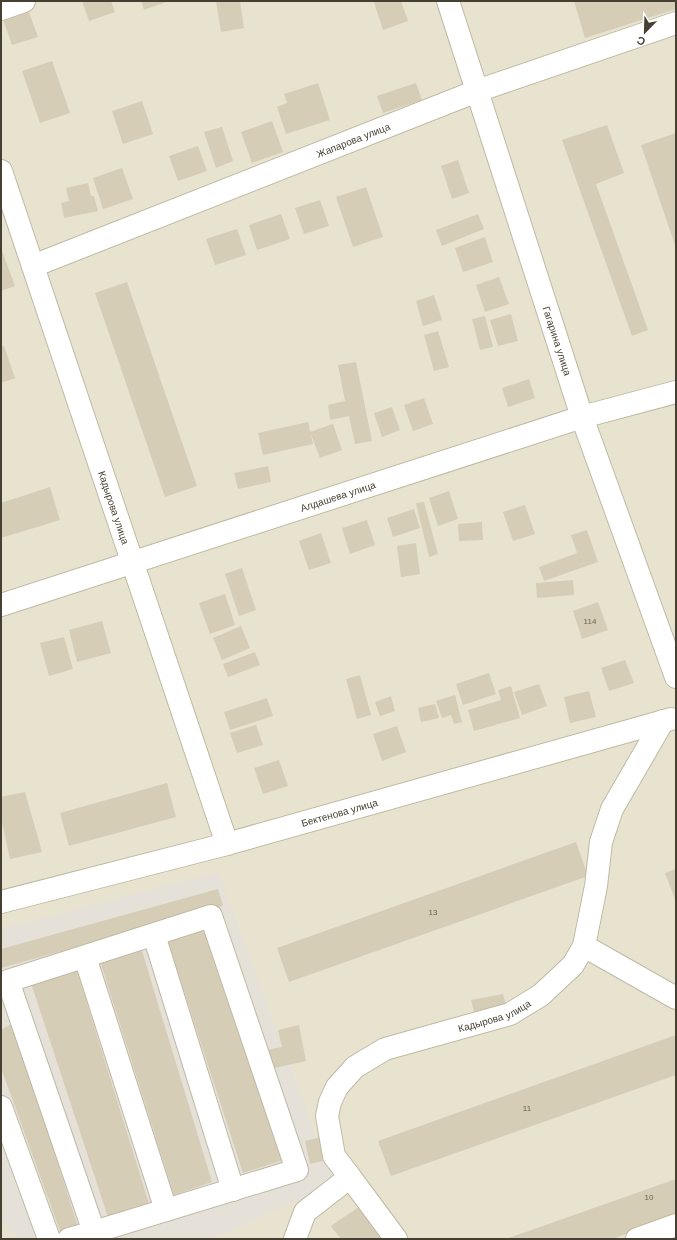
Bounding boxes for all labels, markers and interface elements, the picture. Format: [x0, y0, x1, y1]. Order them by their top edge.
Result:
north arrow [625, 12, 665, 52]
text: С [635, 34, 647, 48]
street label: Жапарова улица [315, 120, 392, 159]
street label: Гагарина улица [541, 305, 574, 377]
street label: Кадырова улица [97, 469, 132, 546]
street label: Алдашева улица [299, 479, 377, 513]
house number: 114 [584, 617, 597, 626]
street label: Бектенова улица [300, 796, 379, 828]
house number: 13 [429, 908, 438, 917]
street label: Кадырова улица [457, 997, 533, 1034]
house number: 11 [523, 1104, 532, 1113]
house number: 10 [645, 1193, 654, 1202]

